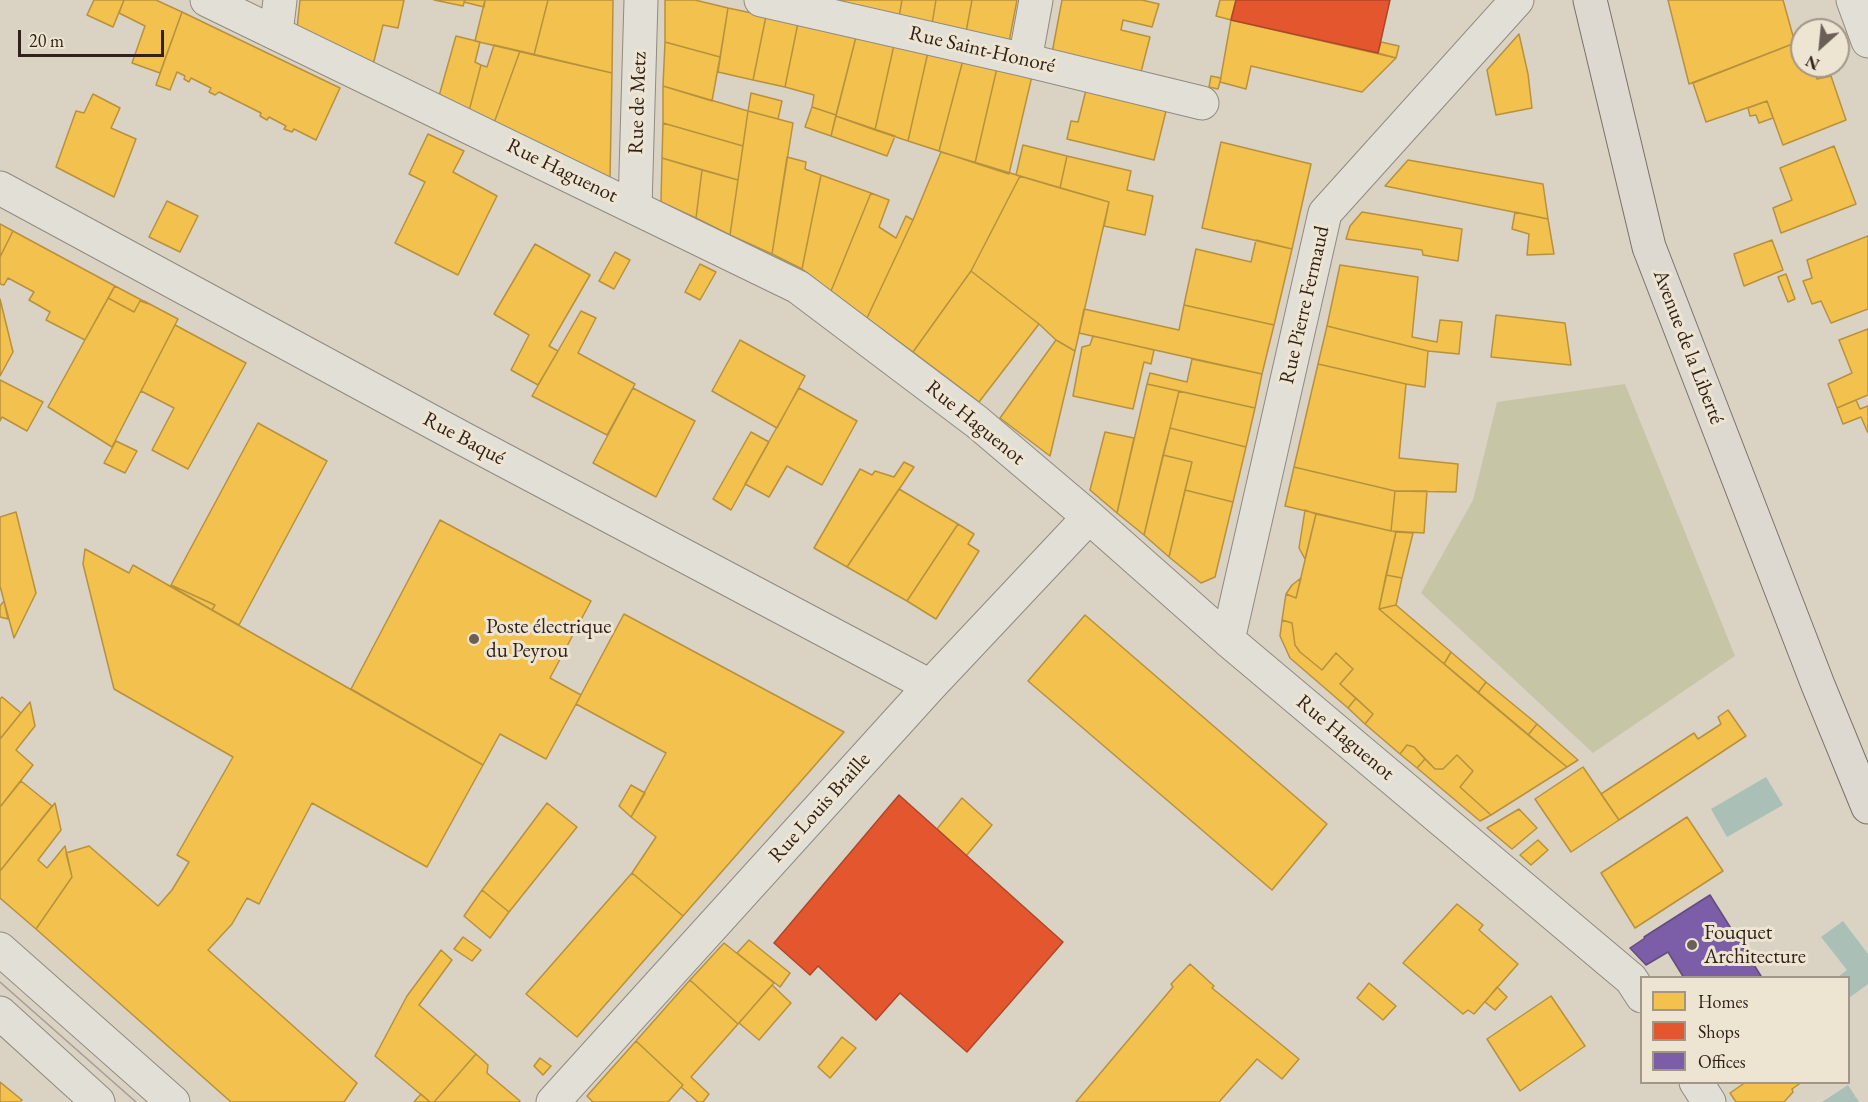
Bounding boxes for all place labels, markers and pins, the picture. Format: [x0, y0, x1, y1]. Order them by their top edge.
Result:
place label: Poste électrique du Peyrou [486, 614, 611, 664]
marker: Poste électrique du Peyrou [467, 632, 481, 646]
place label: Fouquet Architecture [1704, 920, 1806, 970]
marker: Fouquet Architecture [1685, 938, 1699, 952]

